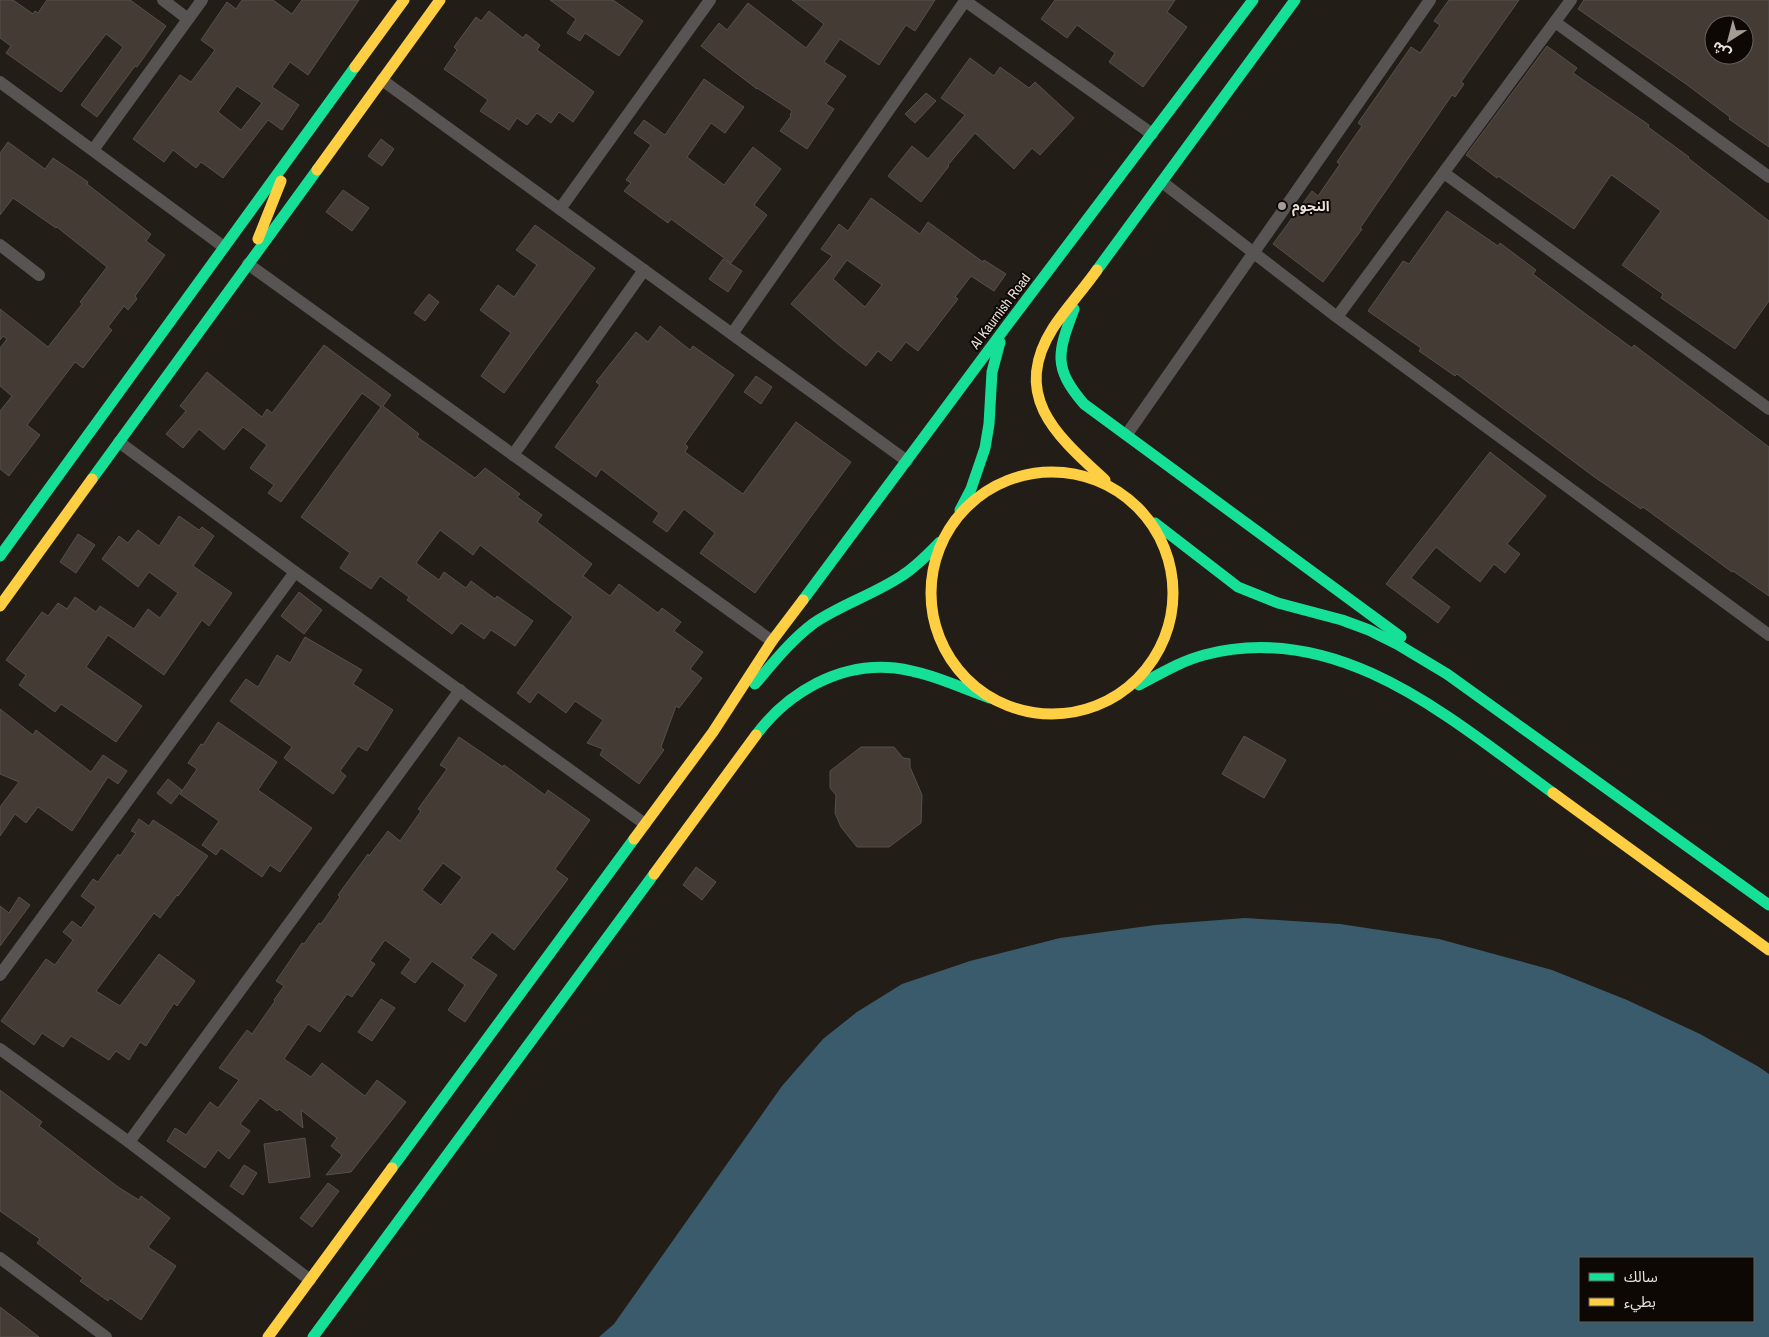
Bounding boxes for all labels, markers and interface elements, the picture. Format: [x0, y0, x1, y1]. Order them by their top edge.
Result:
north arrow [1704, 15, 1754, 65]
text: ش [1708, 38, 1734, 63]
place label: النجوم [1292, 197, 1330, 217]
marker: النجوم [1276, 200, 1288, 212]
street label: Al Kaurnish Road [965, 270, 1034, 353]
legend [1579, 1257, 1754, 1322]
text: سالك [1624, 1266, 1658, 1287]
text: بطيء [1624, 1291, 1656, 1313]

